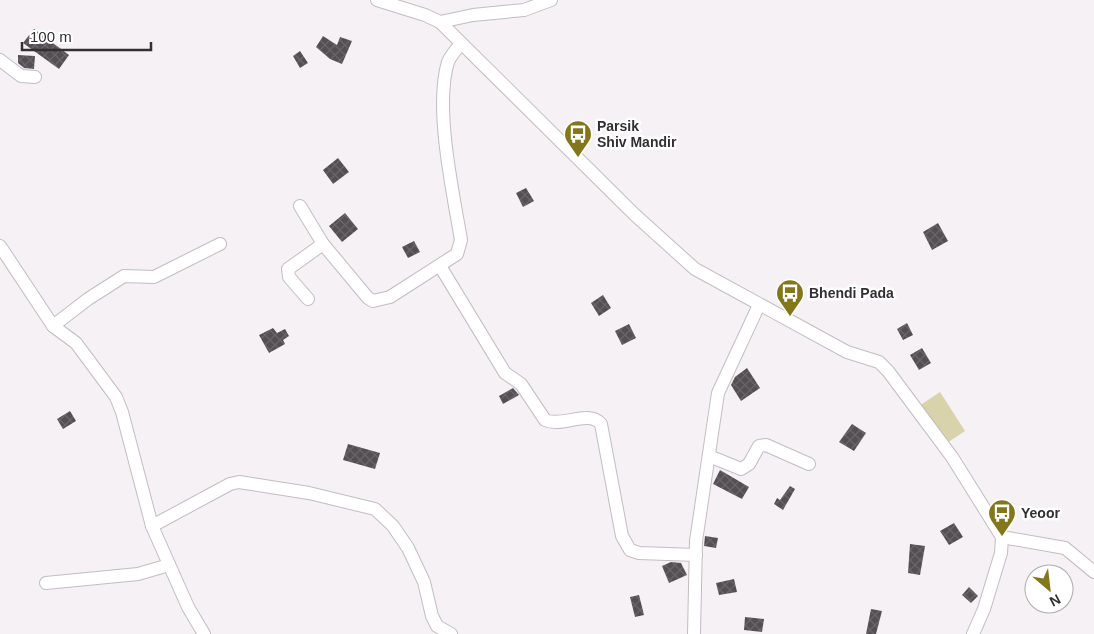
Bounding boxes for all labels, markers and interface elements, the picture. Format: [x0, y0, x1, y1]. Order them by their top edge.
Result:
scale bar [22, 20, 151, 52]
text: 100 m [30, 28, 72, 45]
place label: Parsik Shiv Mandir [597, 118, 677, 150]
bus stop icon: Parsik Shiv Mandir [563, 119, 593, 158]
bus stop icon: Bhendi Pada [775, 278, 805, 317]
place label: Bhendi Pada [809, 285, 894, 301]
bus stop icon: Yeoor [987, 498, 1017, 537]
place label: Yeoor [1021, 505, 1060, 521]
north arrow [1024, 564, 1074, 614]
text: N [1047, 591, 1063, 610]

